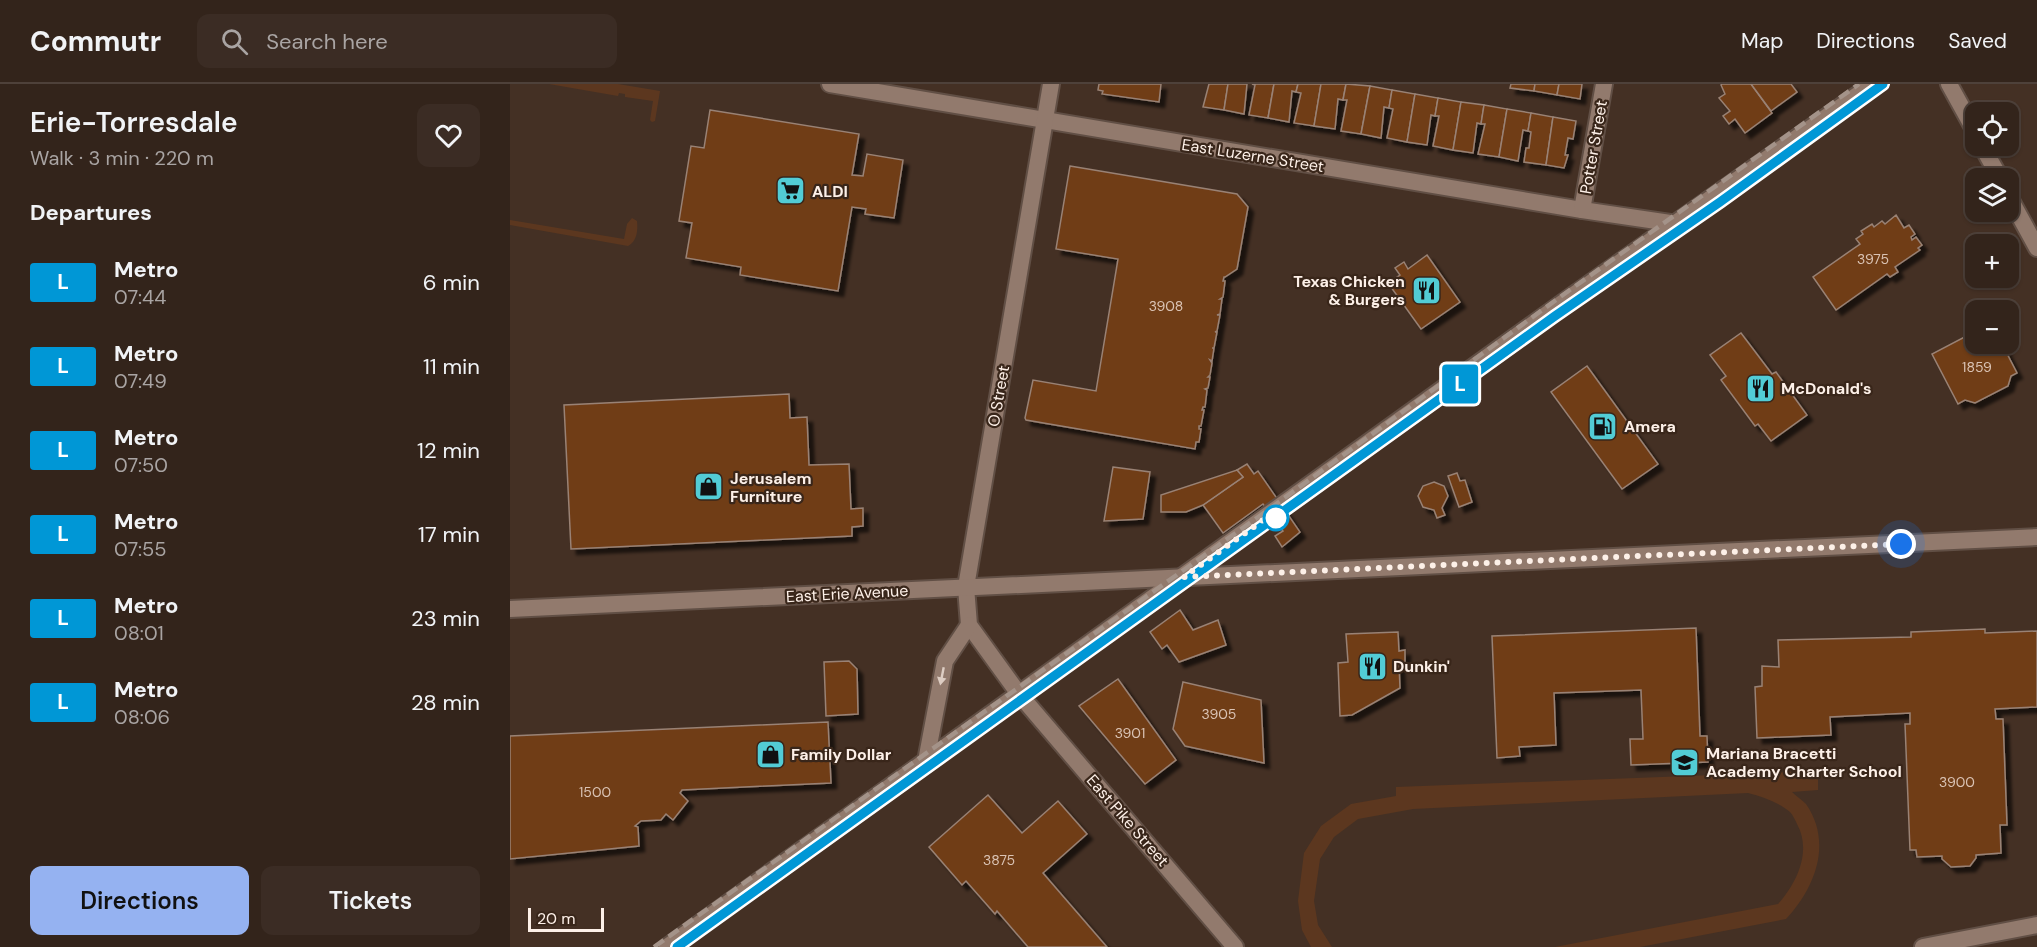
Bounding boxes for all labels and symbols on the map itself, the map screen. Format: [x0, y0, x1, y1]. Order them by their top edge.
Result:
street label: Potter Street [1575, 99, 1612, 196]
street label: East Luzerne Street [1180, 134, 1326, 177]
supermarket icon: ALDI [775, 175, 807, 207]
place label: ALDI [812, 181, 848, 202]
house number: 3975 [1857, 250, 1889, 268]
place label: Texas Chicken & Burgers [1293, 271, 1405, 310]
restaurant icon: Texas Chicken & Burgers [1410, 274, 1442, 306]
house number: 3908 [1149, 297, 1183, 315]
house number: 1859 [1962, 358, 1992, 376]
street label: O Street [983, 364, 1014, 428]
line badge: L [1440, 364, 1480, 404]
restaurant icon: McDonald's [1744, 372, 1776, 404]
place label: McDonald's [1781, 378, 1872, 399]
fuel station icon: Amera [1587, 410, 1619, 442]
place label: Amera [1624, 416, 1676, 437]
place label: Jerusalem Furniture [730, 468, 812, 507]
shop icon: Jerusalem Furniture [693, 471, 725, 503]
unlabelled marker [1263, 505, 1289, 531]
your location [1886, 529, 1916, 559]
street label: East Erie Avenue [785, 580, 909, 607]
restaurant icon: Dunkin' [1356, 650, 1388, 682]
place label: Dunkin' [1393, 656, 1450, 677]
one-way arrow [937, 666, 946, 685]
house number: 3905 [1202, 705, 1236, 723]
house number: 3901 [1115, 724, 1145, 742]
shop icon: Family Dollar [754, 738, 786, 770]
place label: Mariana Bracetti Academy Charter School [1706, 743, 1902, 782]
place label: Family Dollar [791, 744, 892, 765]
school or university icon: Mariana Bracetti Academy Charter School [1669, 746, 1701, 778]
street label: East Pike Street [1082, 770, 1173, 871]
house number: 3900 [1939, 773, 1975, 791]
house number: 1500 [579, 783, 611, 801]
house number: 3875 [983, 851, 1015, 869]
scale bar [528, 905, 604, 932]

